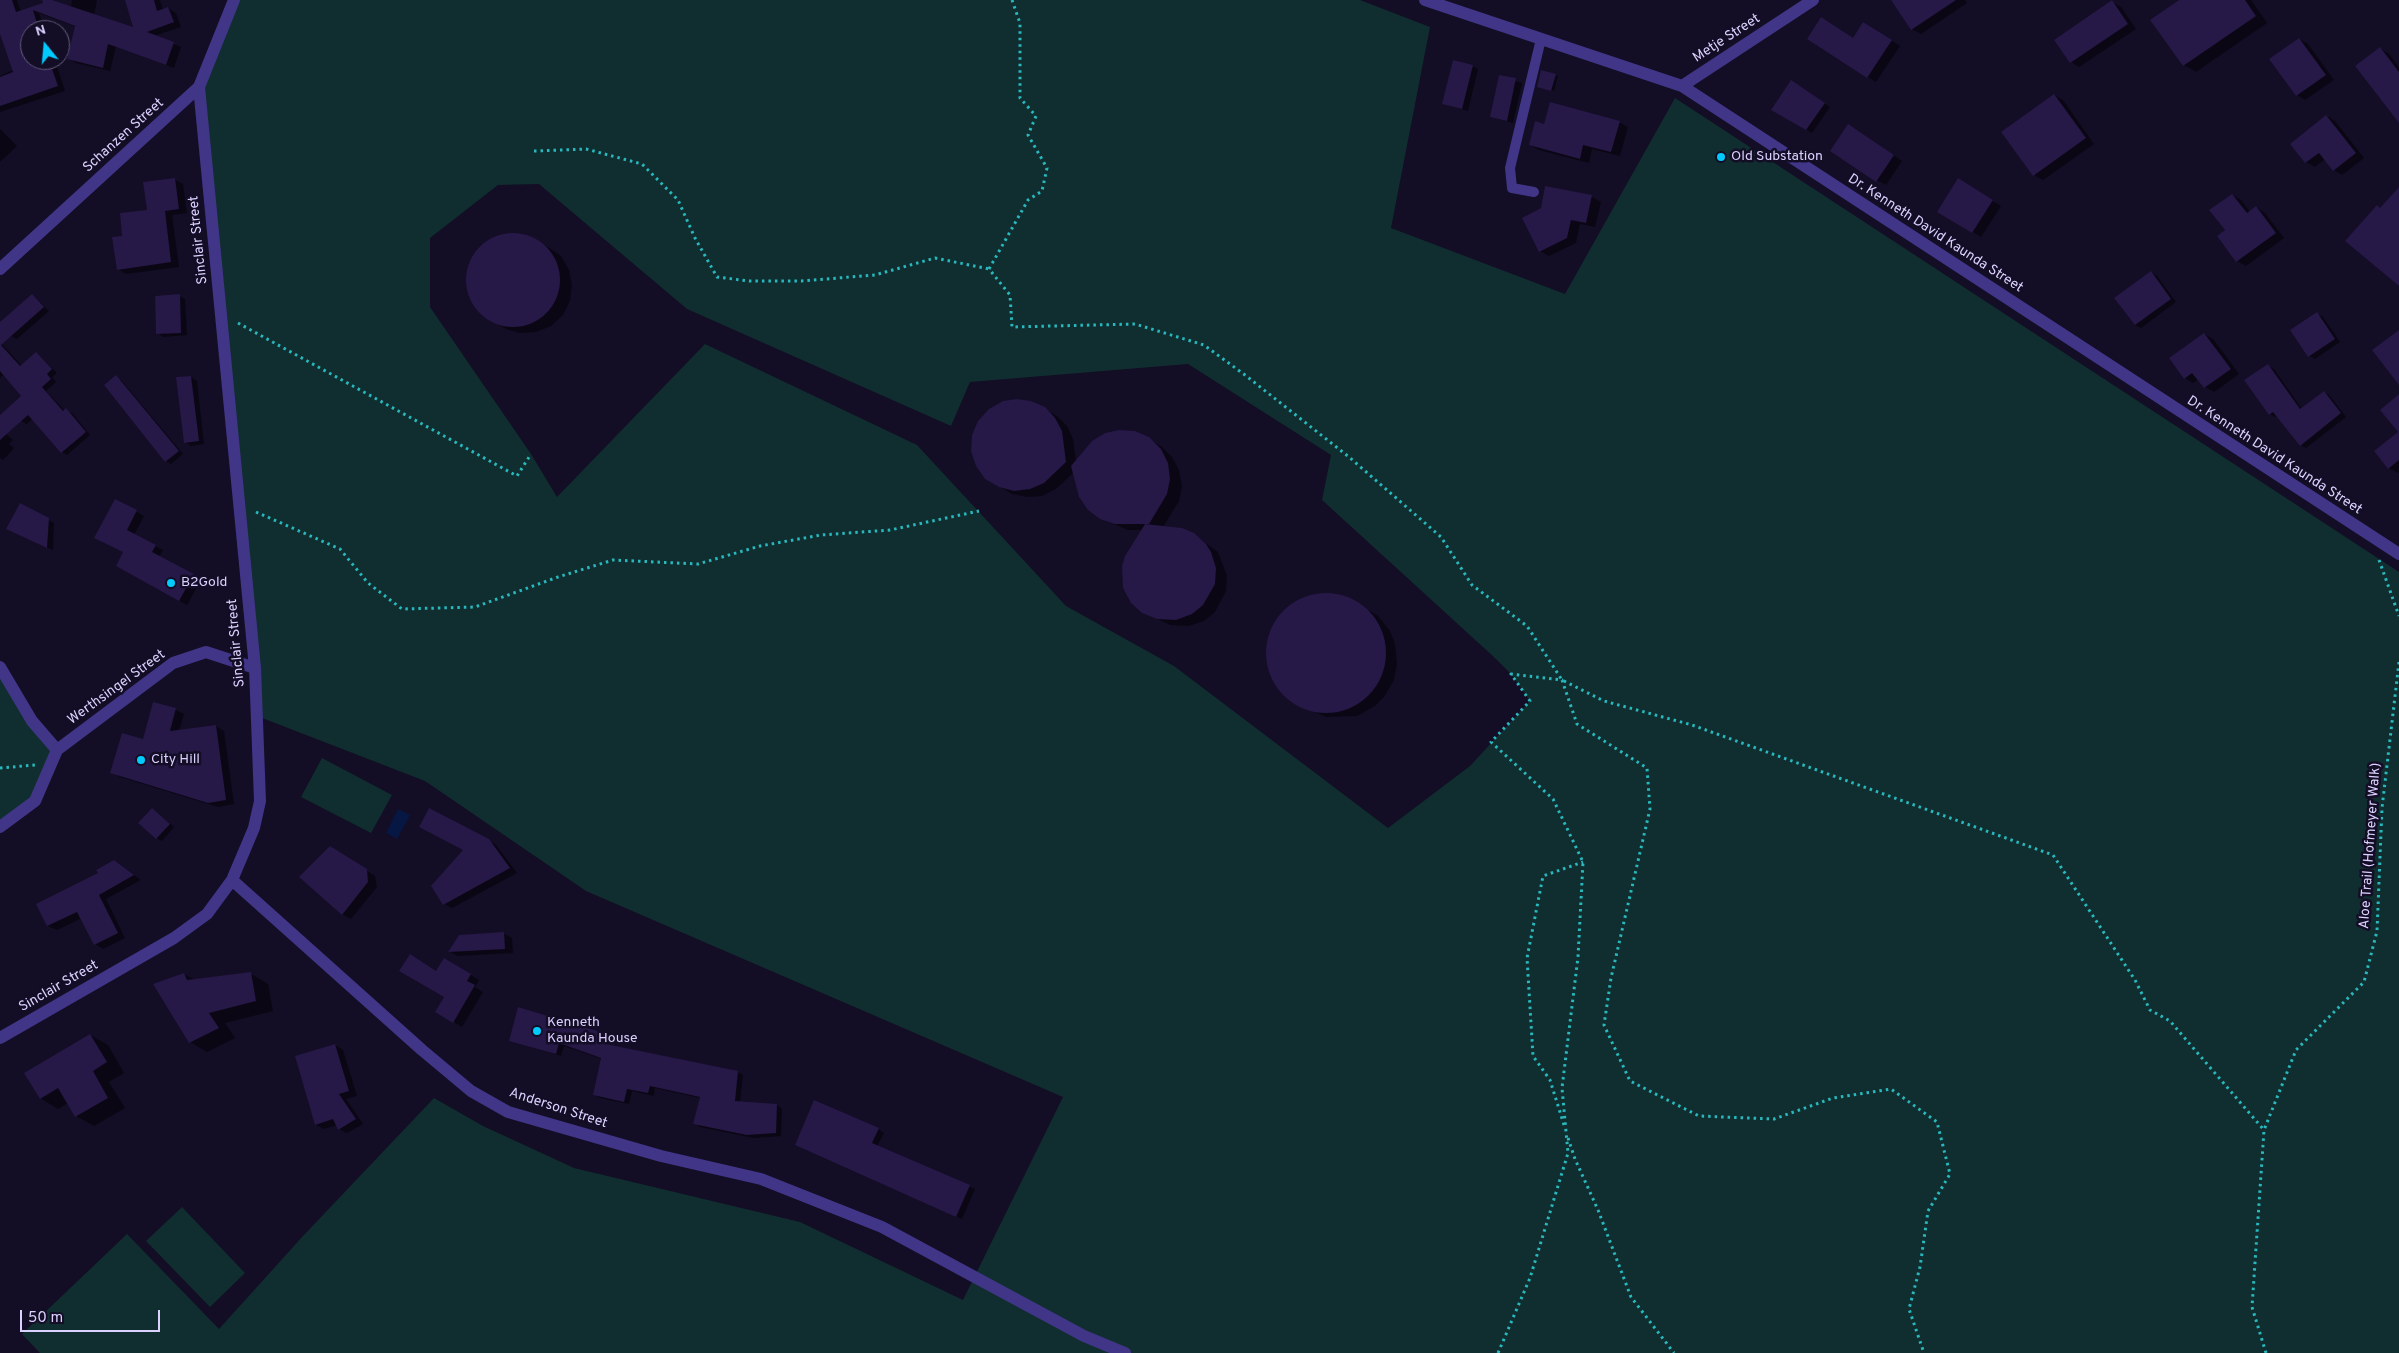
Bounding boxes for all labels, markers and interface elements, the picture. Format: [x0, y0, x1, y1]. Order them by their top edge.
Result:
street label: Metje Street [1690, 11, 1764, 67]
north arrow [20, 20, 70, 70]
text: N [33, 22, 48, 41]
street label: Schanzen Street [80, 95, 168, 177]
place label: Old Substation [1731, 149, 1823, 165]
marker: Old Substation [1715, 151, 1727, 163]
street label: Dr. Kenneth David Kaunda Street [1844, 171, 2026, 297]
street label: Sinclair Street [186, 195, 212, 285]
street label: Dr. Kenneth David Kaunda Street [2183, 393, 2365, 519]
place label: B2Gold [181, 575, 227, 591]
marker: B2Gold [165, 577, 177, 589]
street label: Sinclair Street [225, 598, 249, 688]
street label: Werthsingel Street [65, 647, 169, 729]
place label: City Hill [151, 752, 200, 768]
marker: City Hill [135, 754, 147, 766]
street label: Aloe Trail (Hofmeyer Walk) [2357, 762, 2385, 930]
street label: Sinclair Street [16, 958, 102, 1016]
place label: Kenneth Kaunda House [547, 1015, 637, 1048]
marker: Kenneth Kaunda House [531, 1025, 543, 1037]
street label: Anderson Street [507, 1085, 609, 1133]
scale bar [22, 1300, 162, 1332]
text: 50 m [28, 1309, 63, 1328]

